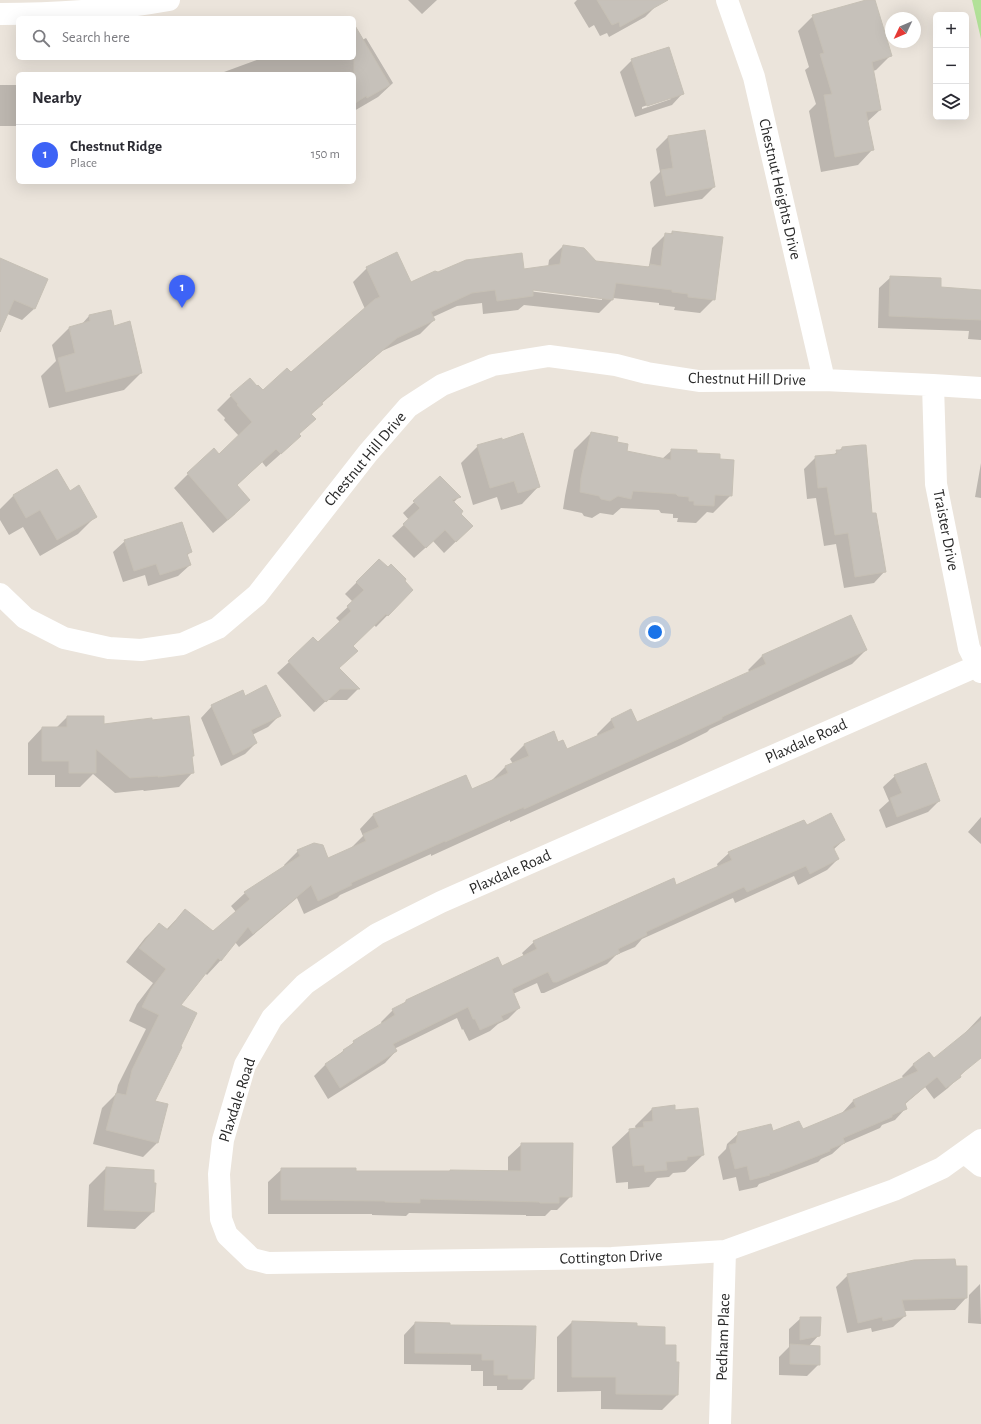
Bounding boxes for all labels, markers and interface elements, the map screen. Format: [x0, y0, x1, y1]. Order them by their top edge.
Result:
north arrow [885, 12, 921, 48]
map controls [933, 12, 969, 120]
button: + [933, 12, 969, 48]
search box [16, 16, 356, 60]
icon: search [30, 27, 52, 49]
text: Search here [62, 30, 130, 45]
button: − [933, 48, 969, 84]
button: layers [933, 84, 969, 120]
text: Nearby [32, 89, 82, 106]
street label: Chestnut Heights Drive [756, 117, 804, 261]
text: Chestnut Ridge [70, 139, 162, 154]
text: 1 [43, 148, 47, 161]
text: 150 m [311, 148, 340, 161]
text: Place [70, 157, 97, 170]
pin: 1 [169, 275, 195, 308]
street label: Chestnut Hill Drive [688, 370, 806, 388]
street label: Chestnut Hill Drive [321, 409, 409, 509]
street label: Traister Drive [930, 488, 962, 572]
your location [645, 622, 665, 642]
street label: Plaxdale Road [763, 716, 849, 766]
street label: Plaxdale Road [467, 847, 553, 897]
street label: Plaxdale Road [216, 1056, 258, 1144]
street label: Cottington Drive [559, 1247, 663, 1267]
street label: Pedham Place [713, 1293, 733, 1381]

